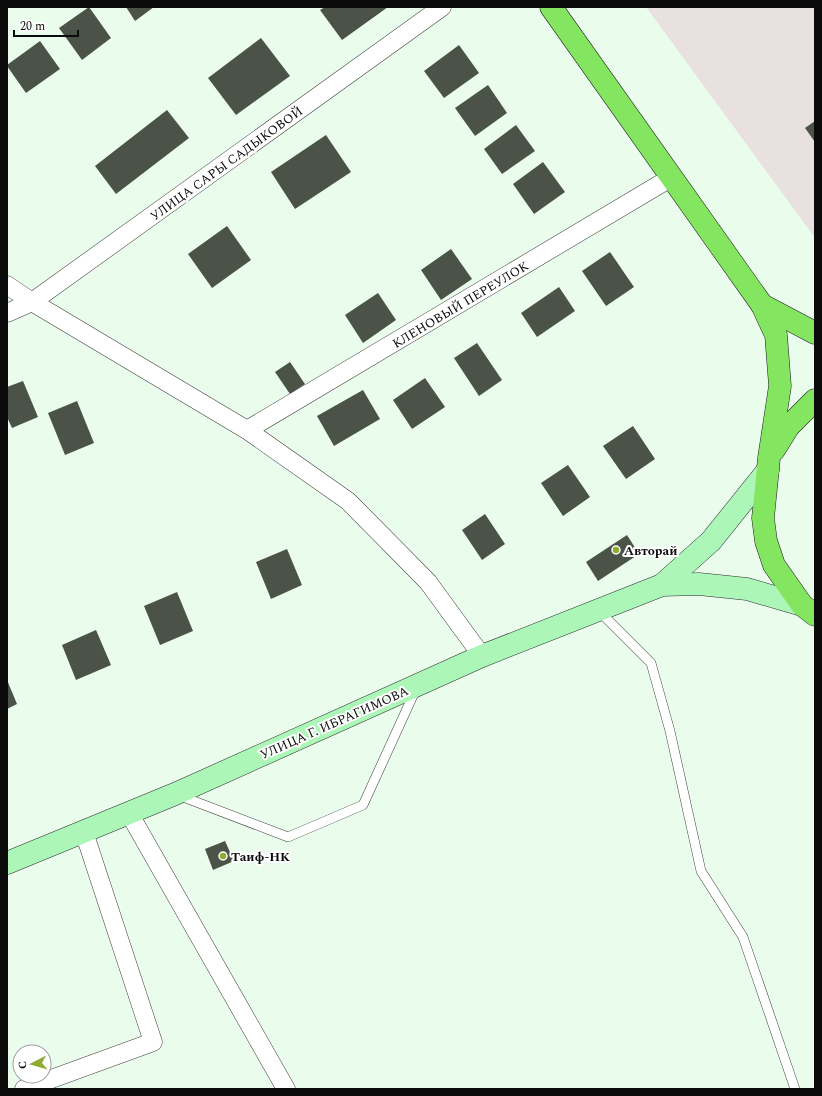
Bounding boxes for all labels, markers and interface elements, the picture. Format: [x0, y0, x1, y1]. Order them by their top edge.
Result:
scale bar [14, 12, 78, 38]
text: 20 m [20, 17, 45, 36]
street label: УЛИЦА САРЫ САДЫКОВОЙ [146, 101, 307, 226]
street label: КЛЕНОВЫЙ ПЕРЕУЛОК [388, 256, 533, 354]
place label: Авторай [624, 541, 678, 561]
marker: Авторай [611, 545, 621, 555]
street label: УЛИЦА Г. ИБРАГИМОВА [257, 681, 412, 765]
place label: Таиф-НК [231, 847, 290, 867]
marker: Таиф-НК [218, 851, 228, 861]
north arrow [12, 1044, 52, 1084]
text: С [14, 1060, 31, 1070]

